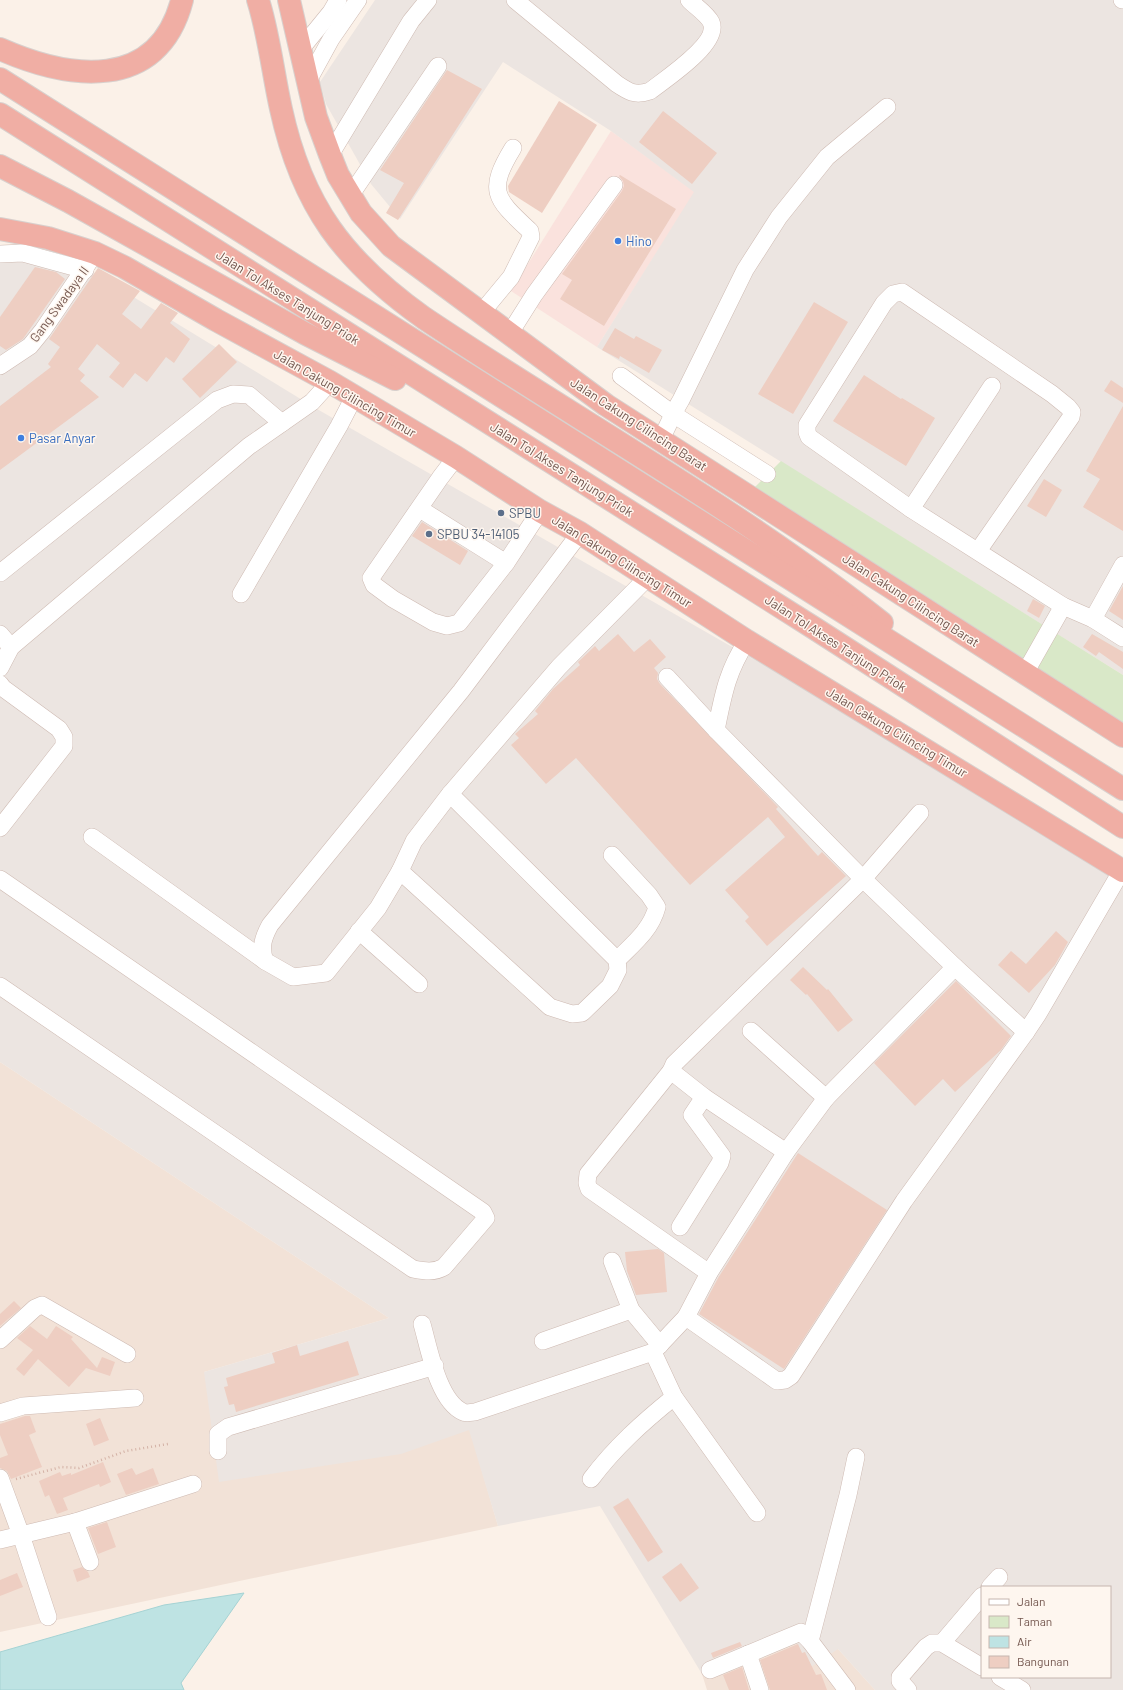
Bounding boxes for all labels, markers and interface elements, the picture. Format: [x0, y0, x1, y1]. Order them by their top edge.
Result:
place label: Hino [626, 233, 652, 249]
marker: Hino [613, 236, 623, 246]
street label: Jalan Tol Akses Tanjung Priok [213, 246, 363, 348]
street label: Gang Swadaya II [26, 263, 92, 345]
street label: Jalan Cakung Cilincing Timur [271, 346, 419, 441]
street label: Jalan Cakung Cilincing Barat [568, 374, 710, 474]
street label: Jalan Tol Akses Tanjung Priok [487, 418, 637, 520]
place label: Pasar Anyar [29, 430, 96, 446]
marker: Pasar Anyar [16, 433, 26, 443]
place label: SPBU [509, 505, 541, 521]
marker: SPBU [496, 508, 506, 518]
street label: Jalan Cakung Cilincing Timur [549, 511, 695, 611]
place label: SPBU 34-14105 [437, 526, 520, 542]
marker: SPBU 34-14105 [424, 529, 434, 539]
street label: Jalan Cakung Cilincing Barat [840, 550, 982, 650]
street label: Jalan Tol Akses Tanjung Priok [762, 591, 910, 695]
street label: Jalan Cakung Cilincing Timur [823, 683, 971, 781]
legend [981, 1586, 1111, 1678]
text: Jalan [1017, 1594, 1045, 1608]
text: Taman [1017, 1614, 1052, 1628]
text: Air [1017, 1634, 1032, 1648]
text: Bangunan [1017, 1654, 1069, 1668]

